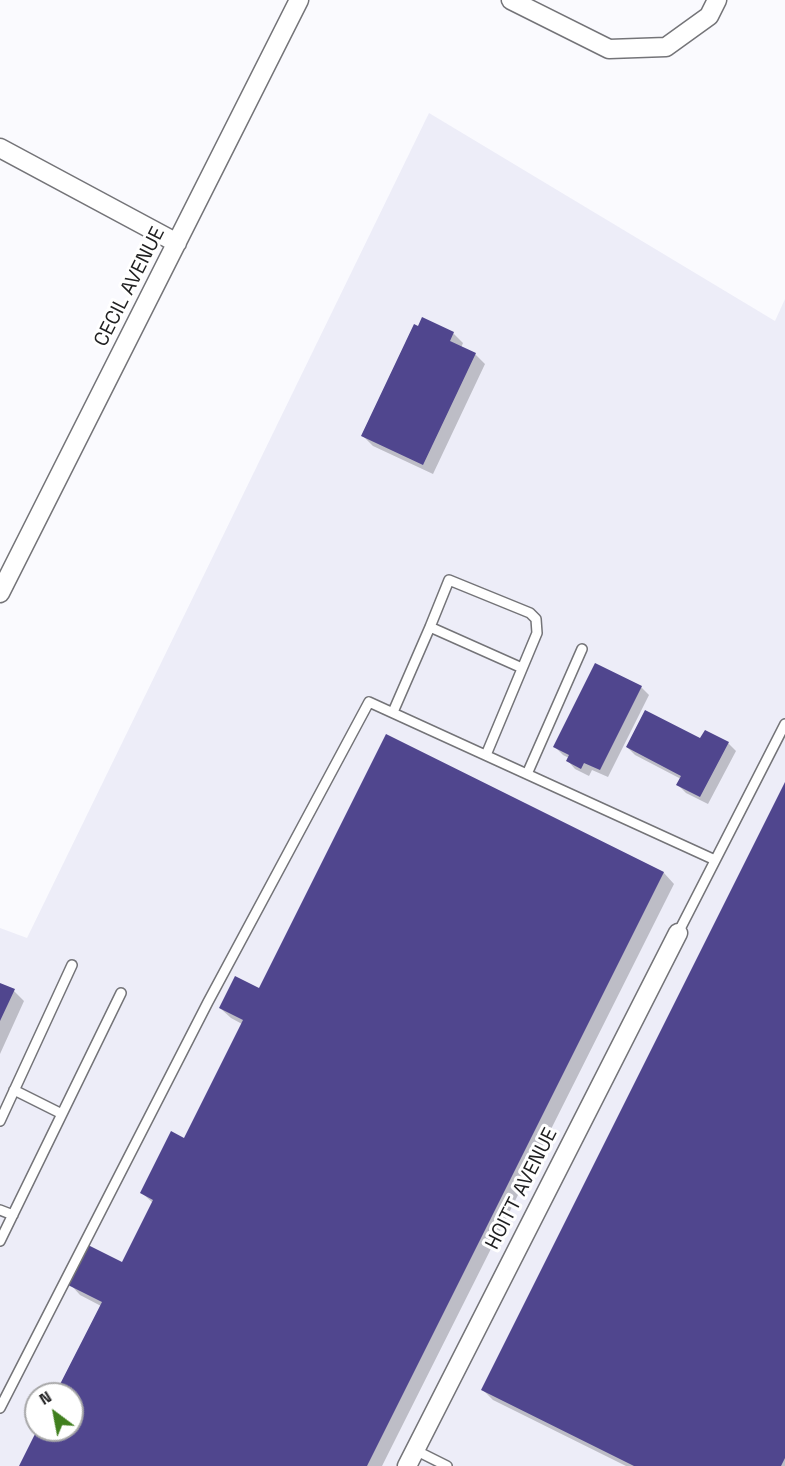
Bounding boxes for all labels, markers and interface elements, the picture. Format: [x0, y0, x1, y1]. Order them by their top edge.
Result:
street label: CECIL AVENUE [90, 223, 170, 351]
street label: HOITT AVENUE [481, 1124, 563, 1254]
north arrow [24, 1382, 84, 1442]
text: N [35, 1386, 55, 1410]

